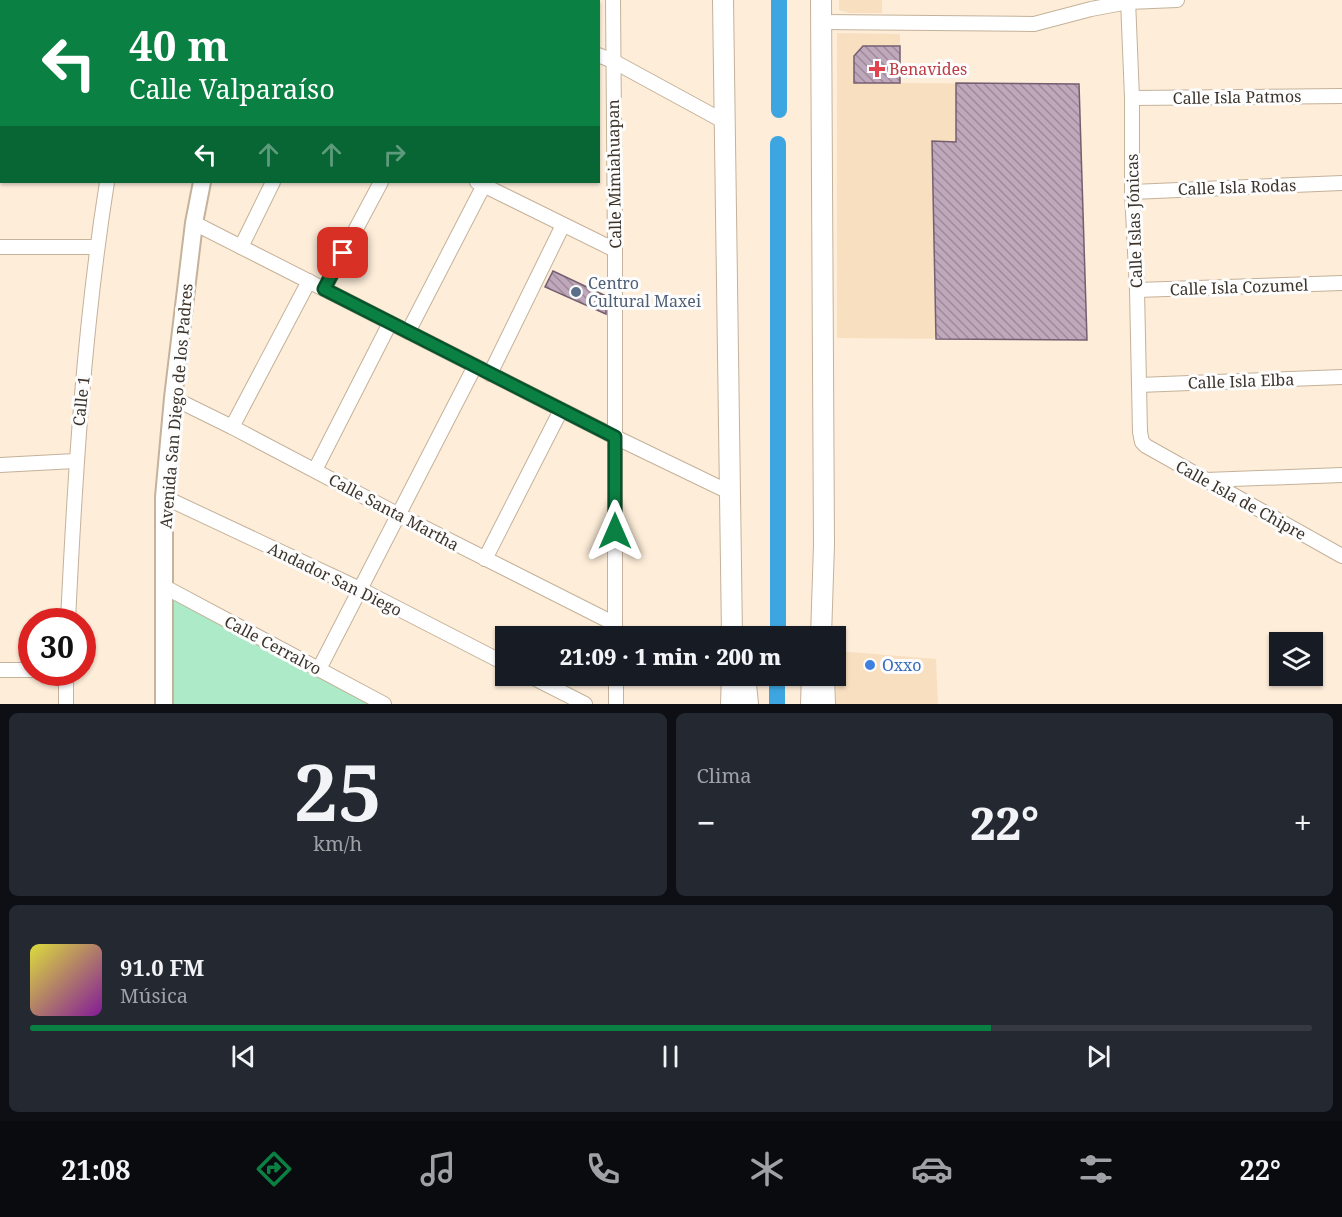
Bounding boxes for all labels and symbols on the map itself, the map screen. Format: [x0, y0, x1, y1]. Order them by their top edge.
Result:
place label: Benavides [889, 58, 967, 80]
marker: Benavides [870, 62, 884, 76]
street label: Calle Isla Patmos [1173, 85, 1301, 109]
street label: Calle Mimiahuapan [602, 99, 626, 249]
street label: Calle Islas Jónicas [1121, 153, 1147, 289]
street label: Calle Isla Rodas [1177, 174, 1297, 200]
pin [317, 227, 368, 278]
place label: Centro Cultural Maxei [588, 272, 701, 312]
street label: Calle Isla Cozumel [1169, 274, 1309, 300]
street label: Avenida San Diego de los Padres [154, 283, 198, 529]
marker: Centro Cultural Maxei [569, 285, 583, 299]
street label: Calle Isla Elba [1187, 368, 1295, 394]
street label: Calle 1 [67, 375, 95, 427]
street label: Calle Isla de Chipre [1172, 455, 1310, 545]
street label: Calle Santa Martha [325, 468, 463, 556]
position arrow [583, 499, 647, 563]
street label: Andador San Diego [264, 537, 406, 621]
speed limit sign: 30 [18, 608, 96, 686]
street label: Calle Cerralvo [221, 610, 325, 680]
place label: Oxxo [882, 654, 922, 676]
marker: Oxxo [863, 658, 877, 672]

